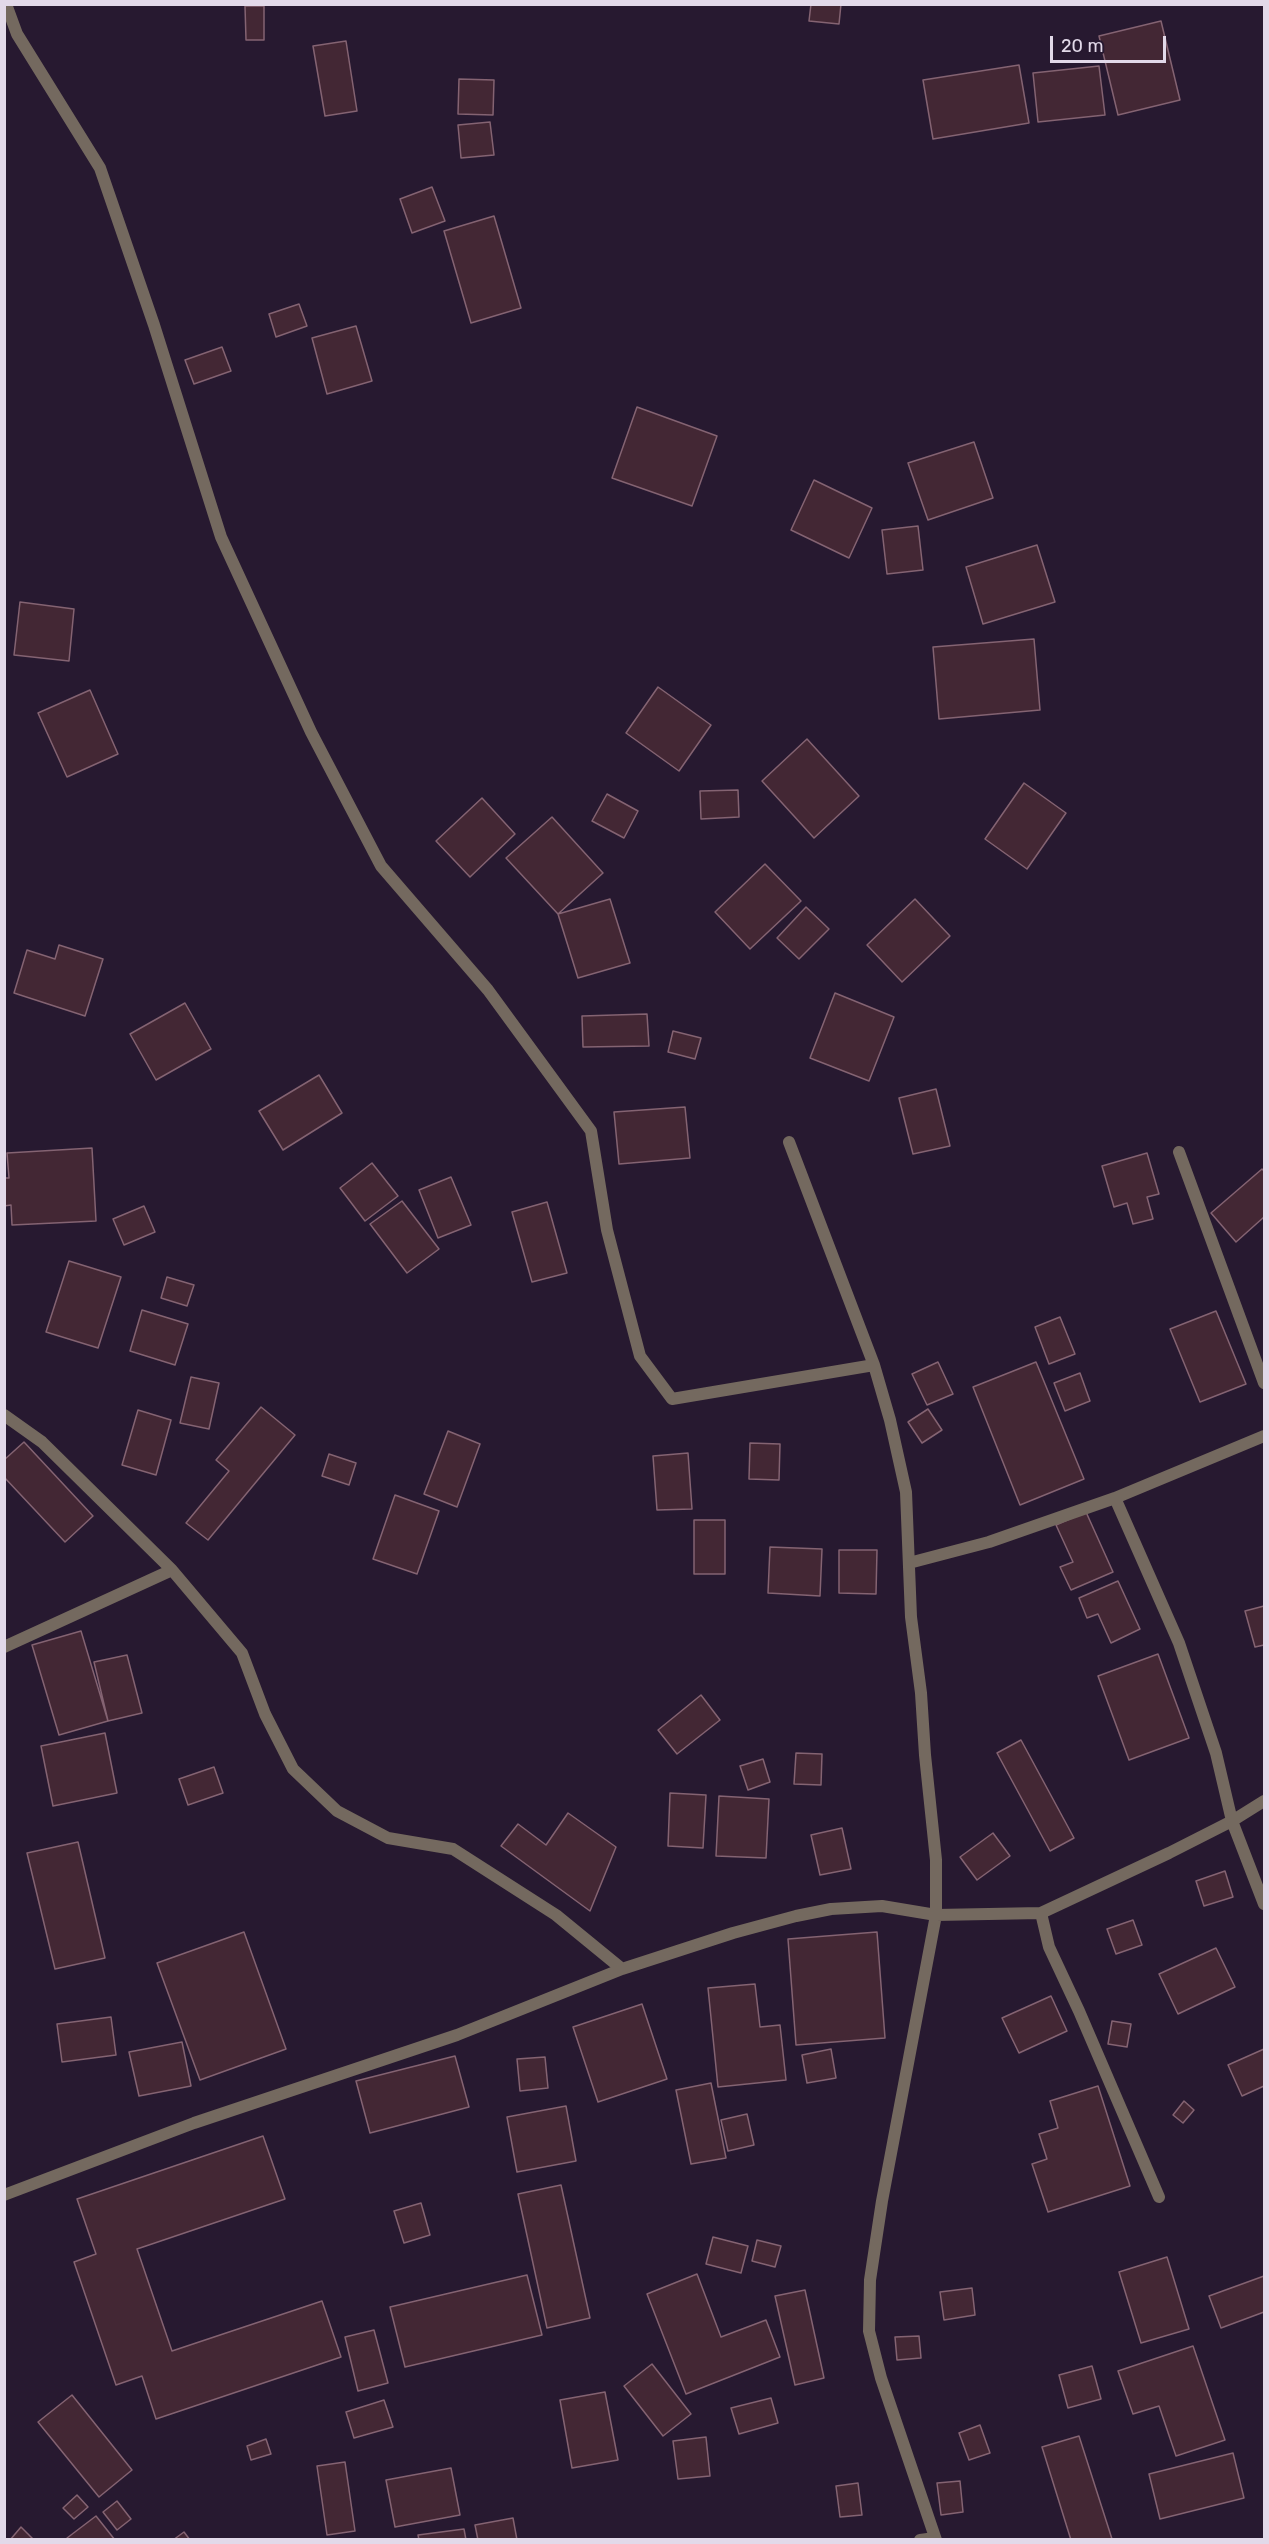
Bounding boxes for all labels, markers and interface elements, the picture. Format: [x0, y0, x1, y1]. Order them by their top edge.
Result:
scale bar [1053, 24, 1168, 62]
text: 20 m [1061, 35, 1103, 57]

